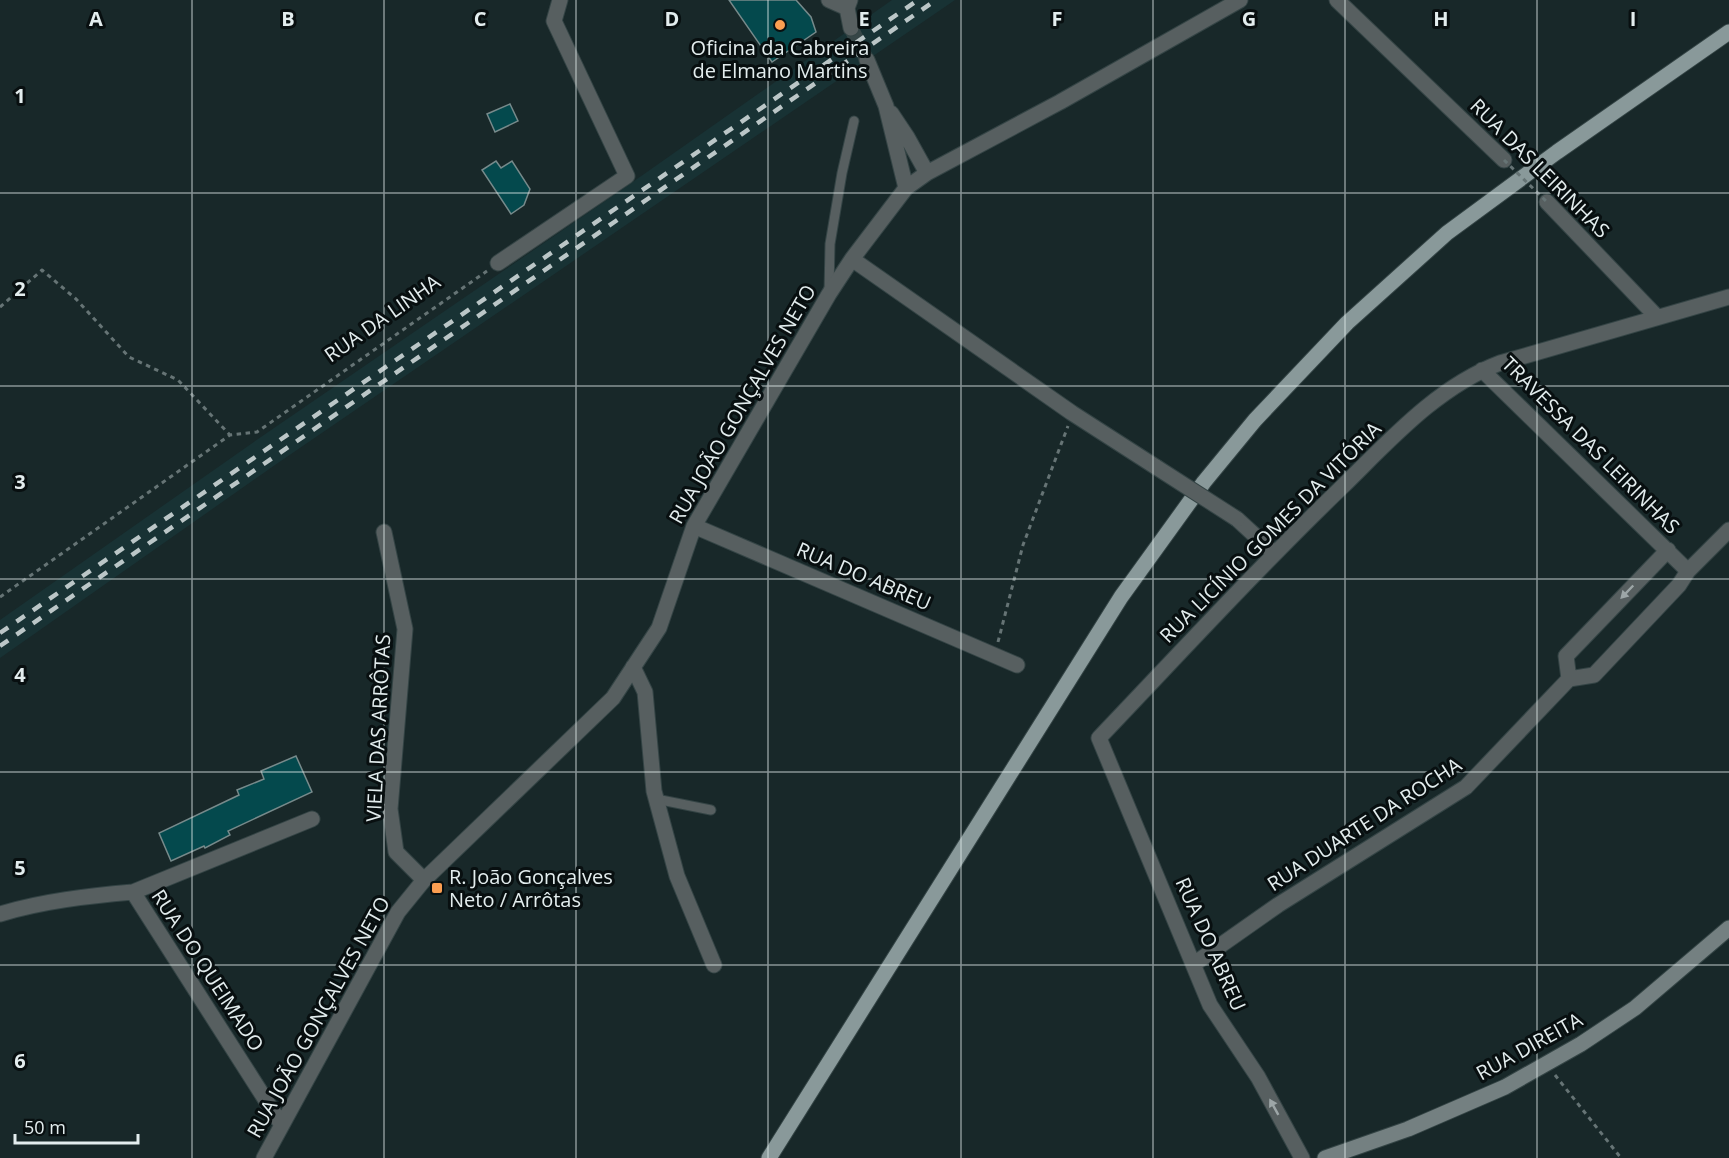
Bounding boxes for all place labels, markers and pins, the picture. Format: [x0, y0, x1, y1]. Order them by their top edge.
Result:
marker: Oficina da Cabreira de Elmano Martins [773, 18, 787, 32]
place label: Oficina da Cabreira de Elmano Martins [691, 34, 869, 84]
place label: R. João Gonçalves Neto / Arrôtas [449, 863, 613, 913]
marker: R. João Gonçalves Neto / Arrôtas [430, 881, 444, 895]

